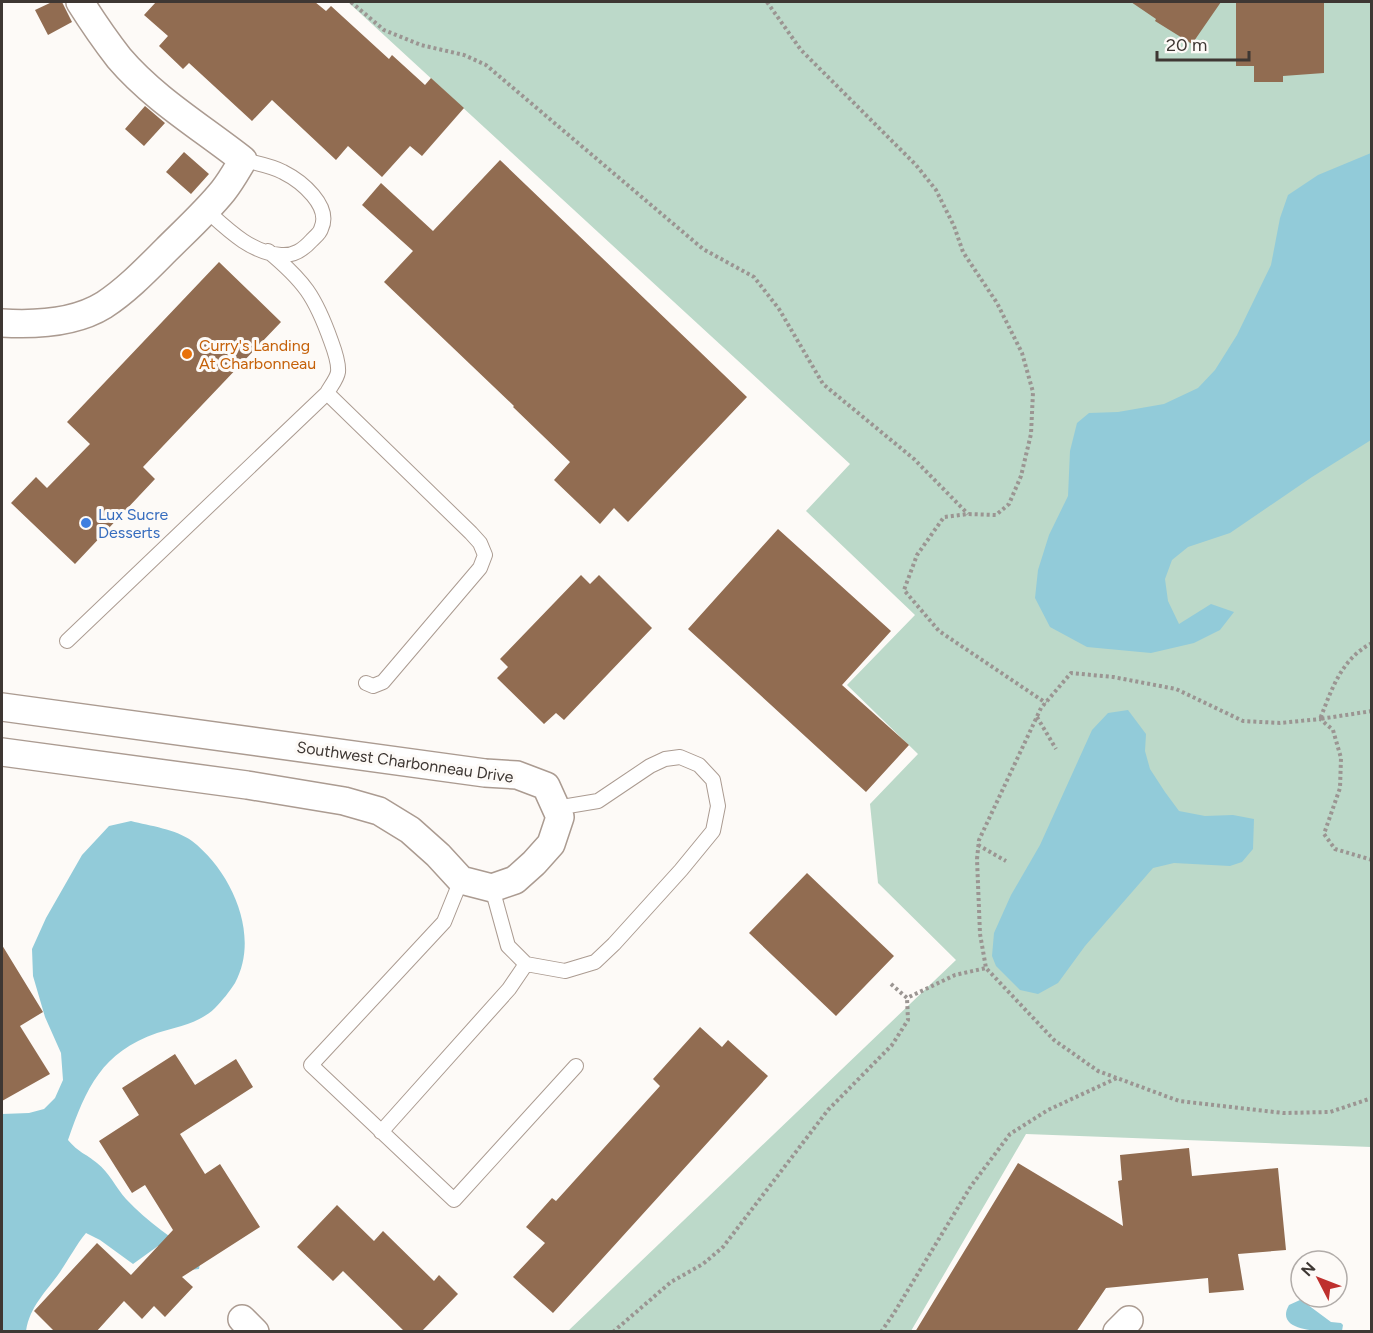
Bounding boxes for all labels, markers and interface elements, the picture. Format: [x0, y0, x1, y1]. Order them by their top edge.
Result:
scale bar [1157, 24, 1248, 62]
text: 20 m [1166, 34, 1207, 56]
place label: Curry's Landing At Charbonneau [199, 336, 316, 373]
marker: Curry's Landing At Charbonneau [180, 347, 194, 361]
place label: Lux Sucre Desserts [98, 505, 169, 542]
marker: Lux Sucre Desserts [79, 516, 93, 530]
street label: Southwest Charbonneau Drive [295, 737, 515, 787]
north arrow [1289, 1249, 1349, 1309]
text: N [1297, 1258, 1319, 1280]

